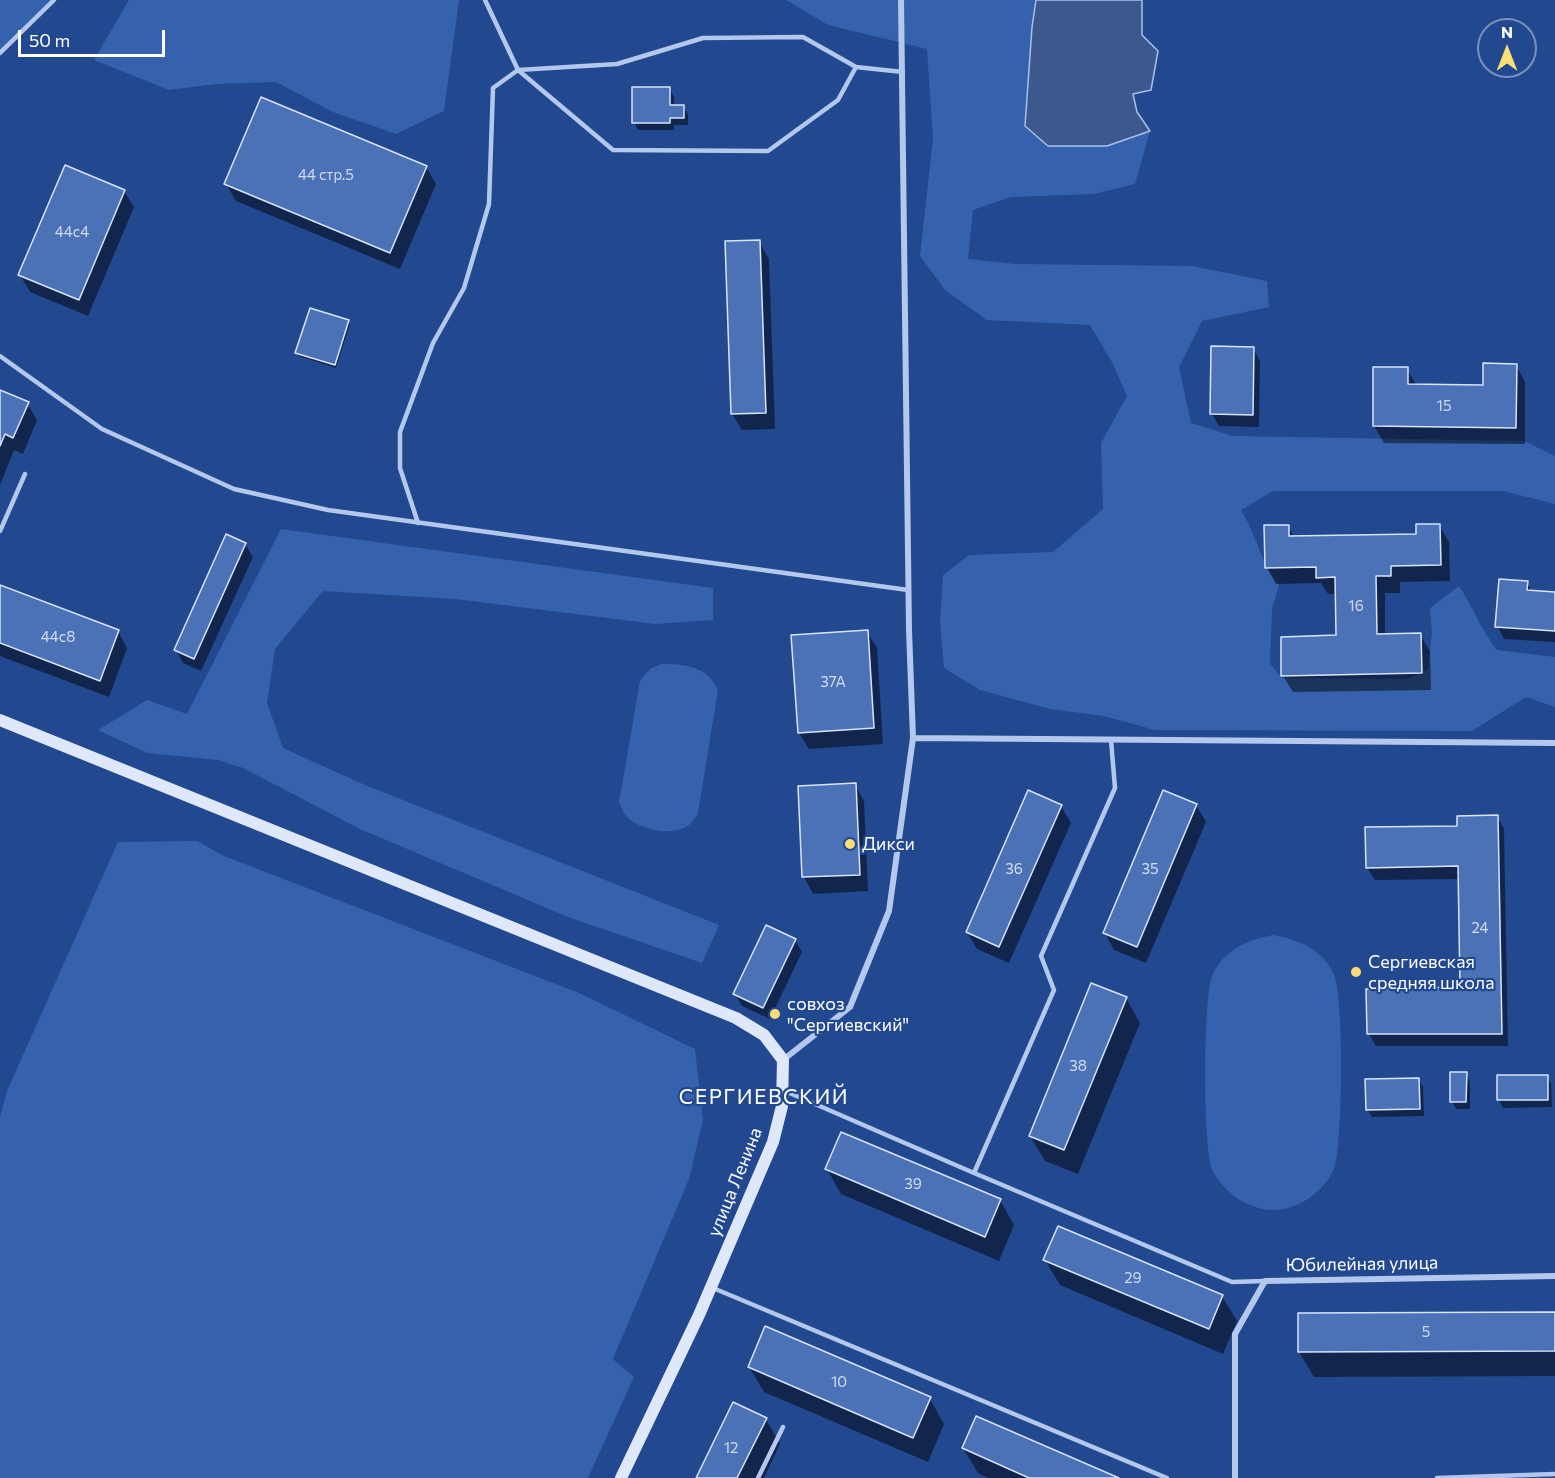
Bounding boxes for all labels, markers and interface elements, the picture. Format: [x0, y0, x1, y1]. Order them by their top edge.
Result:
scale bar [21, 18, 168, 56]
north arrow [1477, 18, 1537, 78]
text: N [1501, 22, 1513, 41]
text: 50 m [29, 29, 70, 51]
house number: 44 стр.5 [298, 166, 354, 184]
house number: 44с4 [55, 223, 89, 241]
house number: 15 [1436, 397, 1452, 415]
house number: 16 [1348, 597, 1364, 615]
house number: 44с8 [41, 628, 75, 646]
house number: 37А [820, 673, 846, 691]
place label: Дикси [862, 833, 915, 855]
marker: Дикси [843, 837, 857, 851]
house number: 36 [1005, 860, 1023, 878]
house number: 35 [1141, 860, 1159, 878]
house number: 24 [1471, 919, 1489, 937]
place label: Сергиевская средняя школа [1368, 951, 1495, 994]
marker: Сергиевская средняя школа [1349, 965, 1363, 979]
place label: совхоз "Сергиевский" [787, 993, 909, 1036]
marker: совхоз "Сергиевский" [768, 1007, 782, 1021]
house number: 38 [1069, 1057, 1087, 1075]
district label: СЕРГИЕВСКИЙ [679, 1084, 849, 1110]
street label: улица Ленина [703, 1124, 767, 1240]
house number: 39 [904, 1175, 922, 1193]
street label: Юбилейная улица [1285, 1252, 1439, 1276]
house number: 29 [1124, 1269, 1142, 1287]
house number: 5 [1422, 1323, 1430, 1341]
house number: 10 [831, 1373, 847, 1391]
house number: 12 [724, 1439, 738, 1457]

